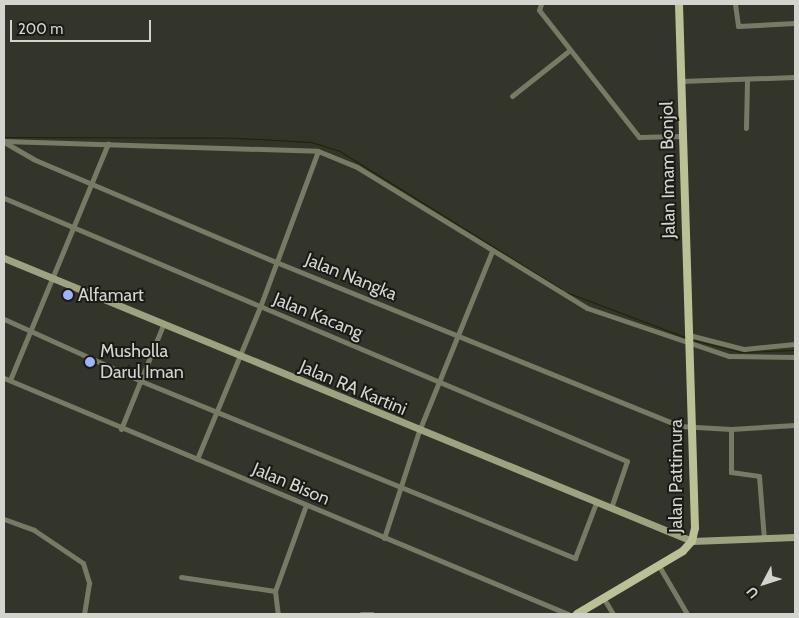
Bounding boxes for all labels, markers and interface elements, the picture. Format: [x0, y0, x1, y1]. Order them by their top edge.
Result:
scale bar [12, 10, 154, 42]
text: 200 m [18, 20, 63, 38]
street label: Jalan Imam Bonjol [656, 101, 680, 239]
street label: Jalan Nangka [302, 249, 400, 305]
place label: Alfamart [78, 284, 144, 306]
street label: Jalan Kacang [270, 288, 366, 344]
marker: Alfamart [62, 289, 74, 301]
place label: Musholla Darul Iman [100, 341, 184, 384]
marker: Musholla Darul Iman [84, 356, 96, 368]
street label: Jalan RA Kartini [296, 356, 410, 420]
street label: Jalan Pattimura [665, 419, 687, 533]
street label: Jalan Bison [249, 458, 333, 510]
north arrow [739, 558, 789, 608]
text: U [742, 583, 763, 602]

